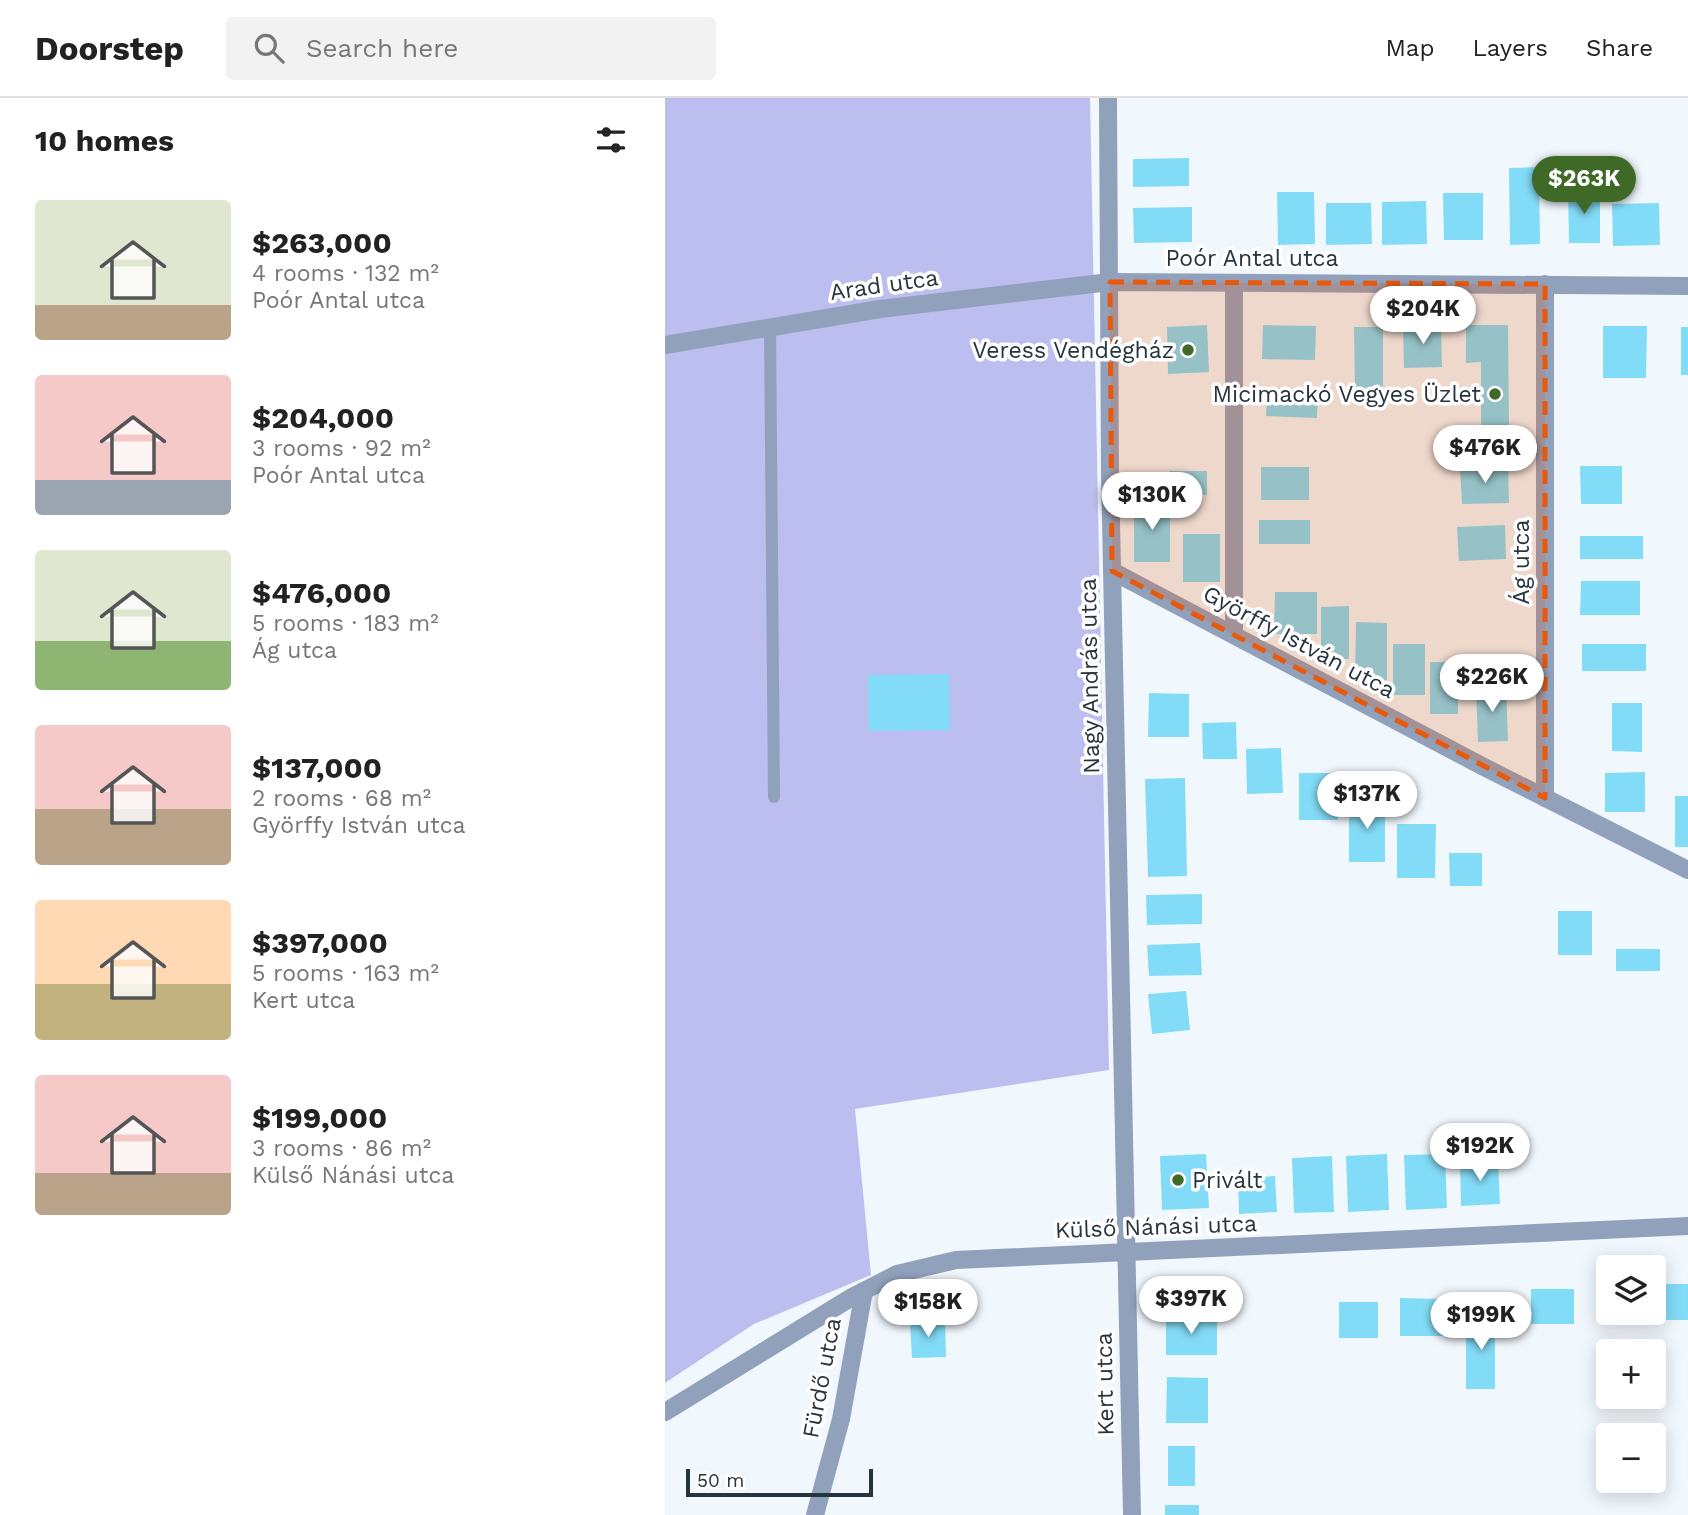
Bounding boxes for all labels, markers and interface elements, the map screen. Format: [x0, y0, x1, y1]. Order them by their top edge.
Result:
search box [226, 17, 716, 80]
text: Doorstep [35, 29, 184, 68]
icon: search [250, 29, 288, 67]
text: Search here [306, 33, 458, 63]
text: Map [1386, 34, 1434, 62]
text: Layers [1472, 34, 1548, 62]
text: Share [1586, 34, 1653, 62]
icon: filters [592, 121, 630, 159]
text: 10 homes [35, 123, 174, 158]
pin: $263K [1535, 156, 1633, 216]
text: $263K [1548, 165, 1620, 192]
text: $263,000 [252, 225, 392, 260]
icon: home [91, 228, 175, 312]
street label: Poór Antal utca [1166, 245, 1338, 272]
text: 4 rooms · 132 m² [252, 260, 439, 287]
street label: Arad utca [828, 264, 940, 306]
pin: $204K [1374, 286, 1472, 346]
text: Poór Antal utca [252, 287, 425, 314]
text: $204K [1386, 295, 1460, 322]
place label: Veress Vendégház [972, 337, 1174, 364]
marker: Veress Vendégház [1180, 342, 1196, 358]
place label: Micimackó Vegyes Üzlet [1212, 381, 1481, 408]
marker: Micimackó Vegyes Üzlet [1487, 386, 1503, 402]
text: $204,000 [252, 400, 394, 435]
icon: home [91, 403, 175, 487]
pin: $476K [1436, 426, 1534, 485]
text: $476K [1449, 434, 1521, 461]
text: 3 rooms · 92 m² [252, 435, 431, 462]
text: Poór Antal utca [252, 462, 425, 489]
pin: $130K [1103, 472, 1201, 532]
text: $130K [1117, 481, 1187, 508]
street label: Ág utca [1508, 520, 1535, 605]
text: $476,000 [252, 575, 391, 610]
icon: home [91, 578, 175, 662]
street label: Nagy András utca [1075, 578, 1105, 774]
street label: Györffy István utca [1198, 580, 1400, 704]
text: 5 rooms · 183 m² [252, 610, 439, 637]
text: Ág utca [252, 637, 337, 664]
pin: $226K [1443, 654, 1541, 714]
text: $226K [1456, 663, 1528, 690]
text: $137,000 [252, 750, 382, 785]
icon: home [91, 753, 175, 837]
pin: $137K [1318, 772, 1416, 831]
text: $137K [1333, 780, 1401, 807]
text: 2 rooms · 68 m² [252, 785, 431, 812]
text: Györffy István utca [252, 812, 466, 839]
text: $397,000 [252, 925, 388, 960]
icon: home [91, 928, 175, 1012]
text: 5 rooms · 163 m² [252, 960, 439, 987]
text: Kert utca [252, 987, 355, 1014]
text: $199,000 [252, 1100, 387, 1135]
icon: home [91, 1103, 175, 1187]
pin: $192K [1431, 1124, 1529, 1183]
text: $192K [1446, 1132, 1514, 1159]
text: 3 rooms · 86 m² [252, 1135, 431, 1162]
text: Külső Nánási utca [252, 1162, 454, 1189]
place label: Privált [1192, 1167, 1263, 1194]
marker: Privált [1170, 1172, 1186, 1188]
street label: Külső Nánási utca [1054, 1210, 1258, 1244]
map controls [1596, 1255, 1666, 1493]
button: layers [1596, 1255, 1666, 1325]
pin: $397K [1142, 1276, 1240, 1336]
pin: $158K [879, 1280, 977, 1339]
text: $397K [1155, 1285, 1227, 1312]
text: $158K [894, 1288, 962, 1315]
pin: $199K [1432, 1292, 1530, 1352]
text: $199K [1447, 1301, 1515, 1328]
street label: Fürdő utca [797, 1316, 847, 1440]
street label: Kert utca [1091, 1332, 1119, 1436]
button: + [1596, 1339, 1666, 1409]
button: − [1596, 1423, 1666, 1493]
scale bar [686, 1466, 873, 1498]
text: 50 m [697, 1469, 744, 1492]

